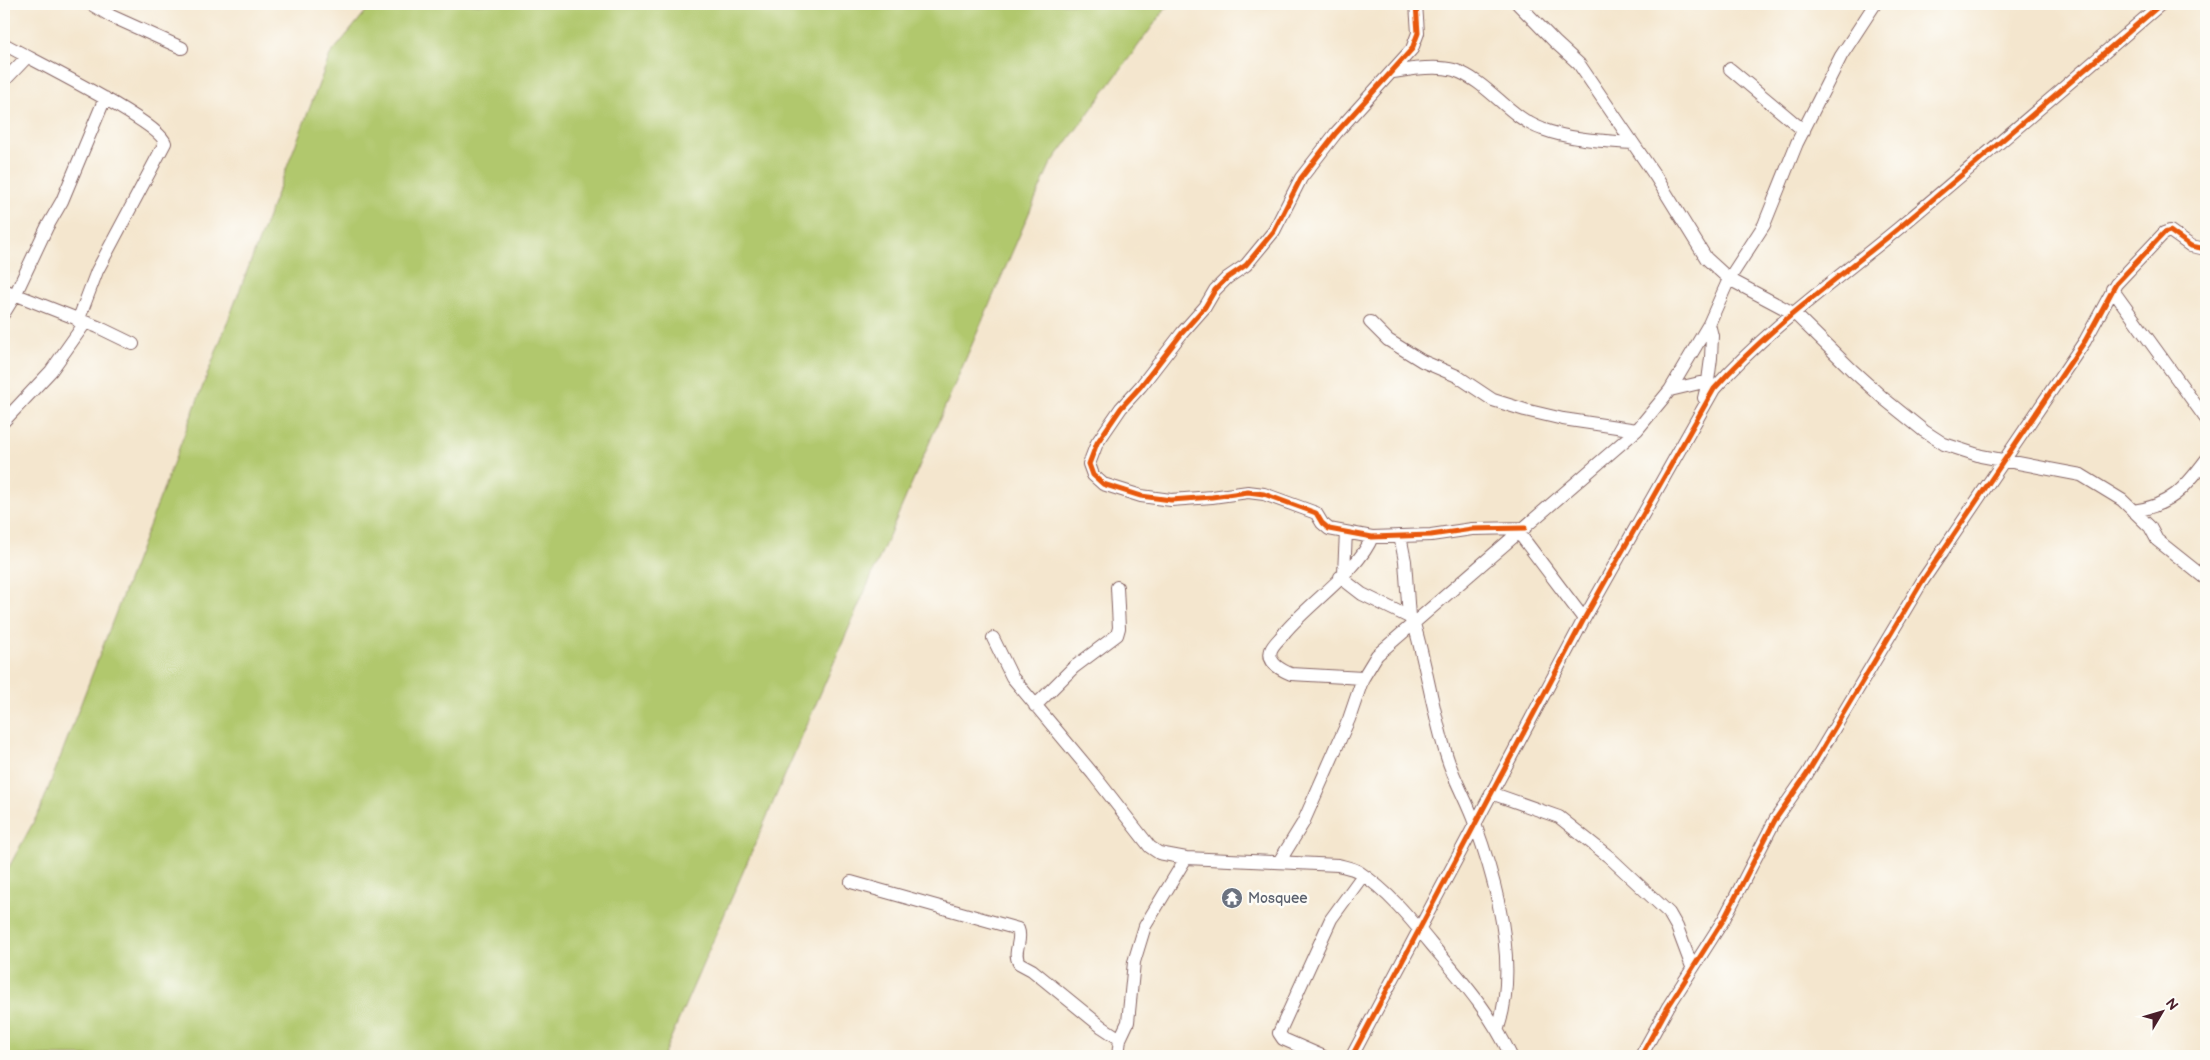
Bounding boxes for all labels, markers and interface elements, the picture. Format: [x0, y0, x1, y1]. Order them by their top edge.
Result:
temple icon: Mosquee [1220, 886, 1244, 910]
place label: Mosquee [1248, 890, 1308, 907]
north arrow [2138, 988, 2188, 1038]
text: N [2162, 995, 2182, 1014]

